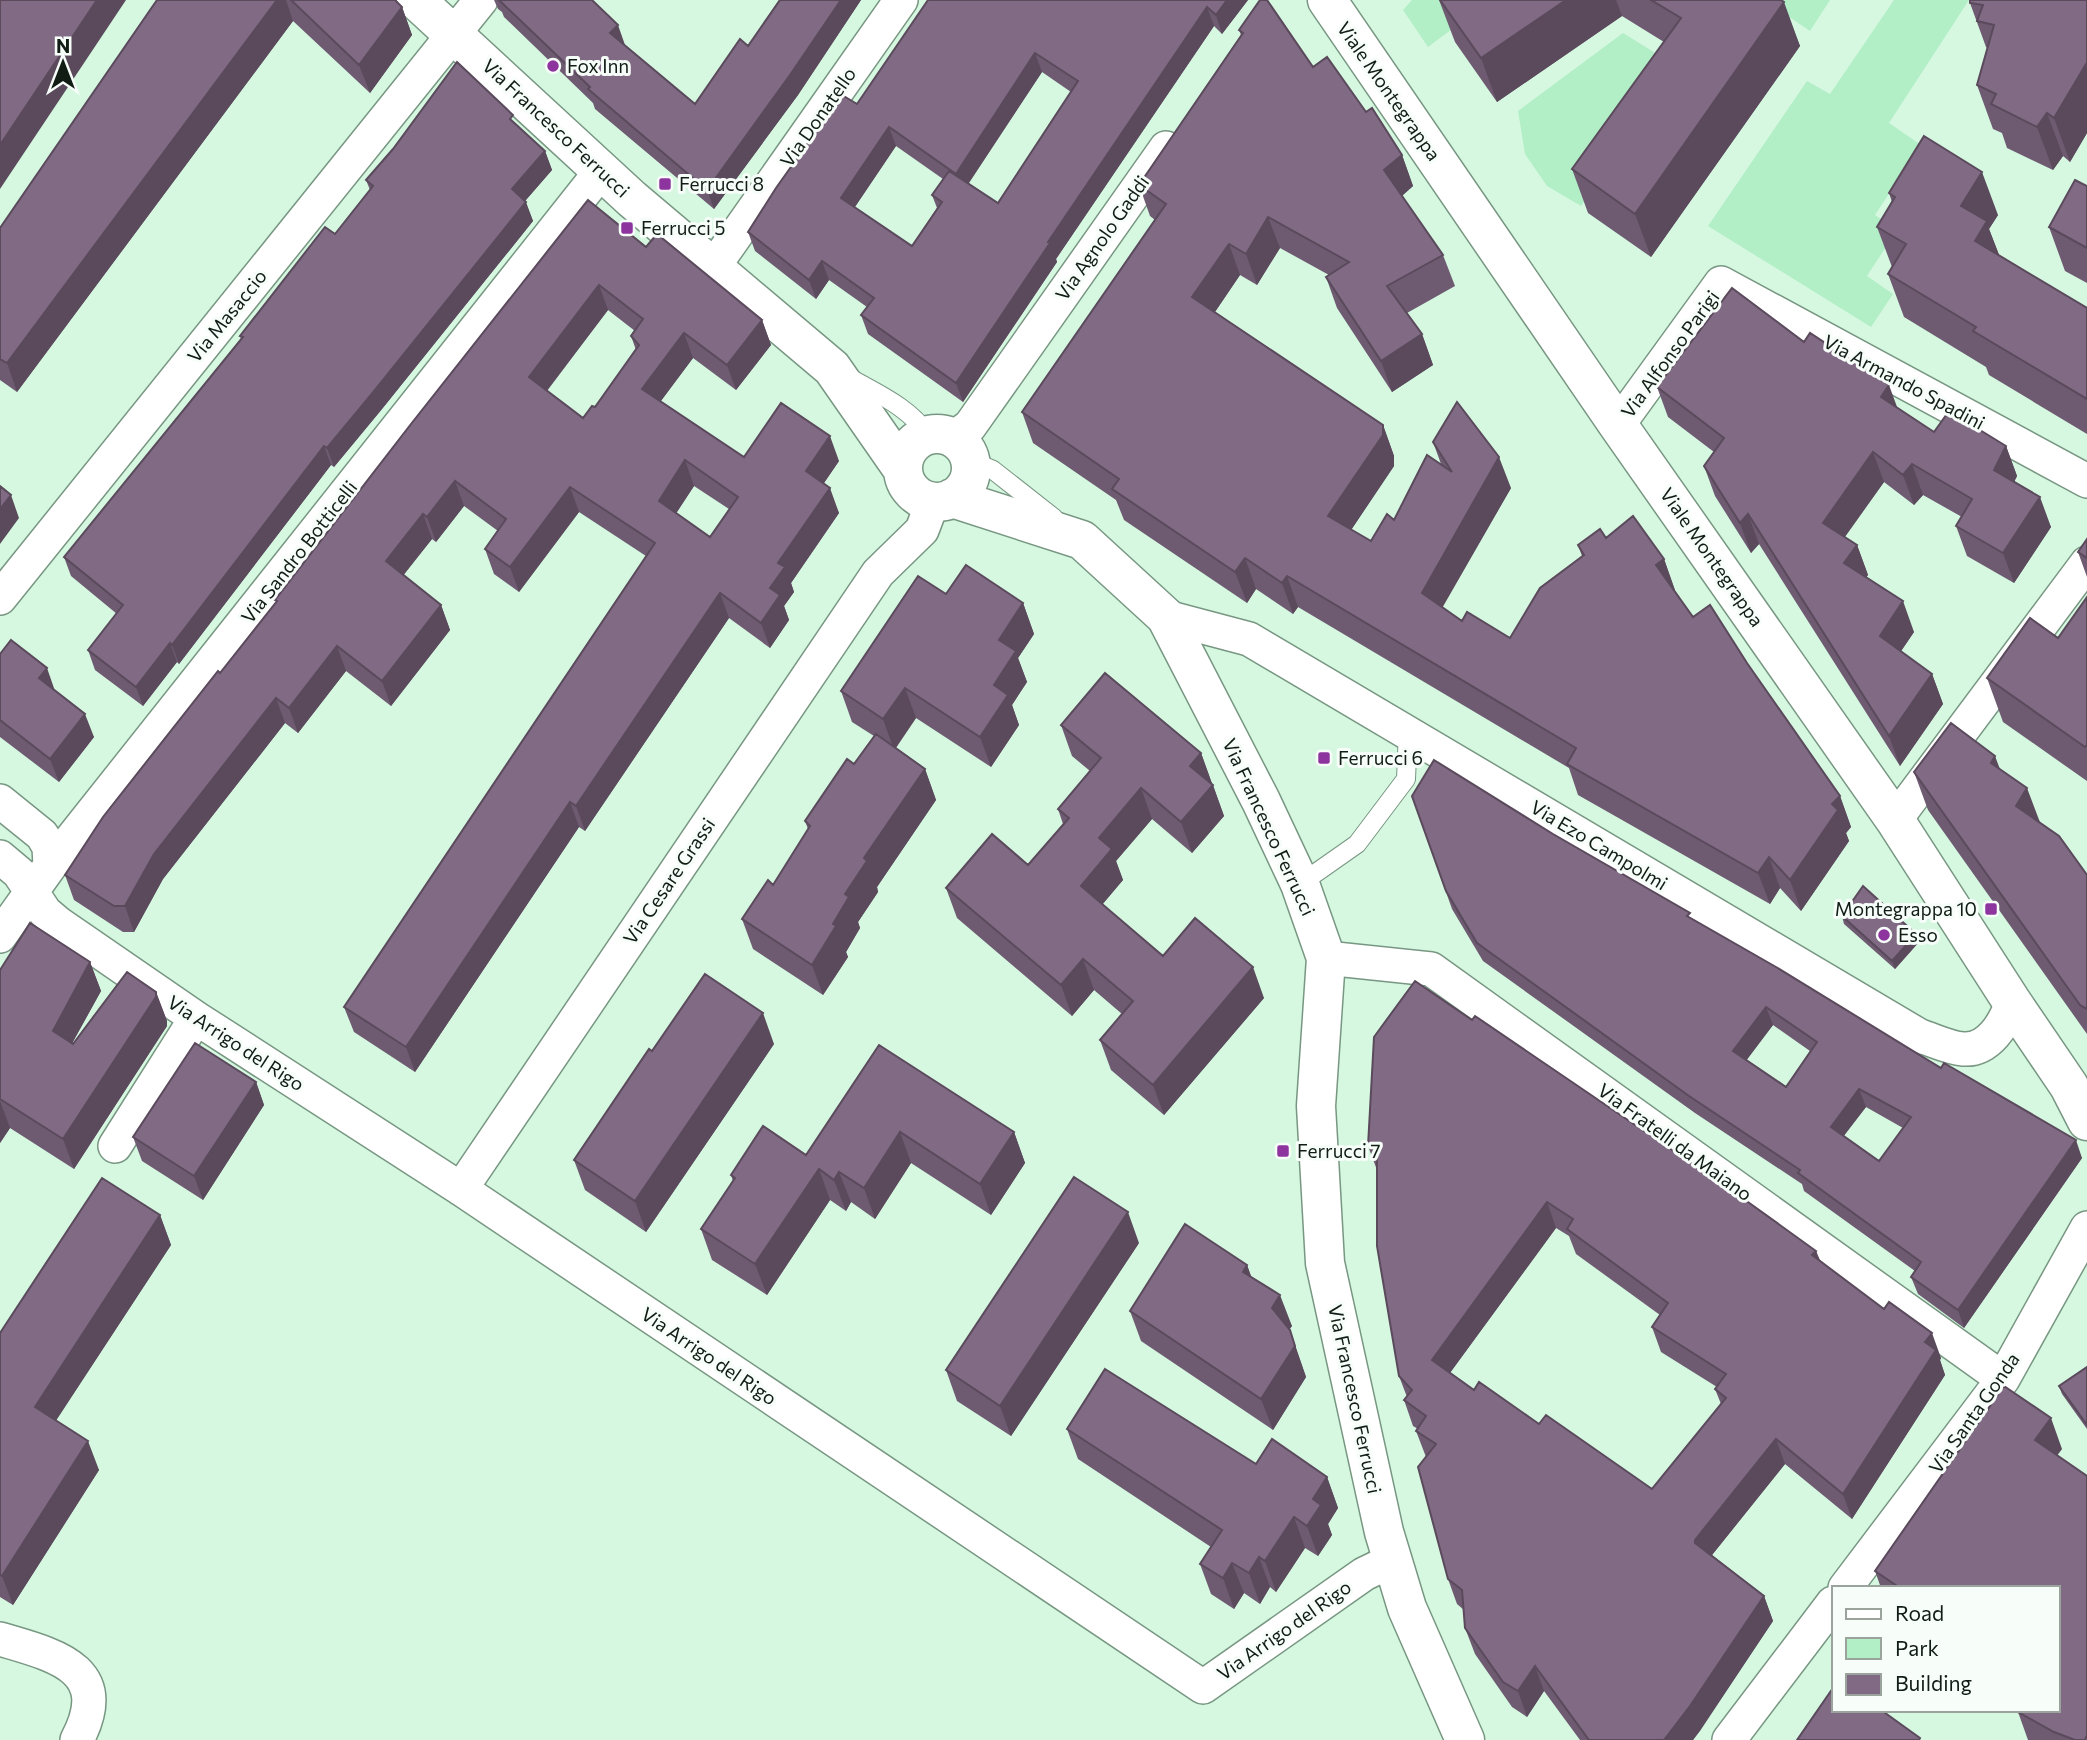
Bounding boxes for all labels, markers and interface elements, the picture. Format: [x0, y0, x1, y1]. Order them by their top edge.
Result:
street label: Viale Montegrappa [1333, 17, 1446, 165]
north arrow [28, 28, 98, 98]
text: N [56, 34, 70, 57]
street label: Via Francesco Ferrucci [478, 53, 635, 202]
place label: Fox Inn [567, 54, 629, 77]
marker: Fox Inn [545, 58, 561, 74]
street label: Via Donatello [775, 62, 860, 171]
street label: Via Agnolo Gaddi [1050, 171, 1153, 305]
place label: Ferrucci 8 [679, 172, 764, 195]
marker: Ferrucci 8 [657, 176, 673, 192]
place label: Ferrucci 5 [641, 216, 726, 239]
marker: Ferrucci 5 [619, 220, 635, 236]
street label: Via Masaccio [182, 265, 271, 367]
street label: Via Alfonso Parigi [1616, 286, 1724, 422]
street label: Via Armando Spadini [1820, 329, 1989, 434]
street label: Via Sandro Botticelli [236, 476, 361, 628]
street label: Viale Montegrappa [1656, 483, 1769, 631]
street label: Via Francesco Ferrucci [1218, 735, 1321, 919]
place label: Ferrucci 6 [1338, 746, 1423, 769]
marker: Ferrucci 6 [1316, 750, 1332, 766]
street label: Via Ezo Campolmi [1527, 795, 1672, 895]
street label: Via Cesare Grassi [618, 813, 719, 948]
place label: Montegrappa 10 [1835, 897, 1977, 920]
marker: Montegrappa 10 [1983, 901, 1999, 917]
place label: Esso [1898, 923, 1938, 946]
marker: Esso [1876, 927, 1892, 943]
street label: Via Arrigo del Rigo [164, 990, 309, 1095]
street label: Via Fratelli da Maiano [1594, 1078, 1757, 1205]
place label: Ferrucci 7 [1297, 1139, 1381, 1162]
marker: Ferrucci 7 [1275, 1143, 1291, 1159]
street label: Via Arrigo del Rigo [637, 1302, 781, 1409]
street label: Via Francesco Ferrucci [1324, 1302, 1387, 1496]
street label: Via Santa Gonda [1923, 1348, 2024, 1477]
street label: Via Arrigo del Rigo [1212, 1575, 1355, 1684]
legend [1832, 1586, 2059, 1712]
text: Road [1895, 1600, 1944, 1625]
text: Park [1895, 1635, 1939, 1660]
text: Building [1895, 1670, 1972, 1695]

